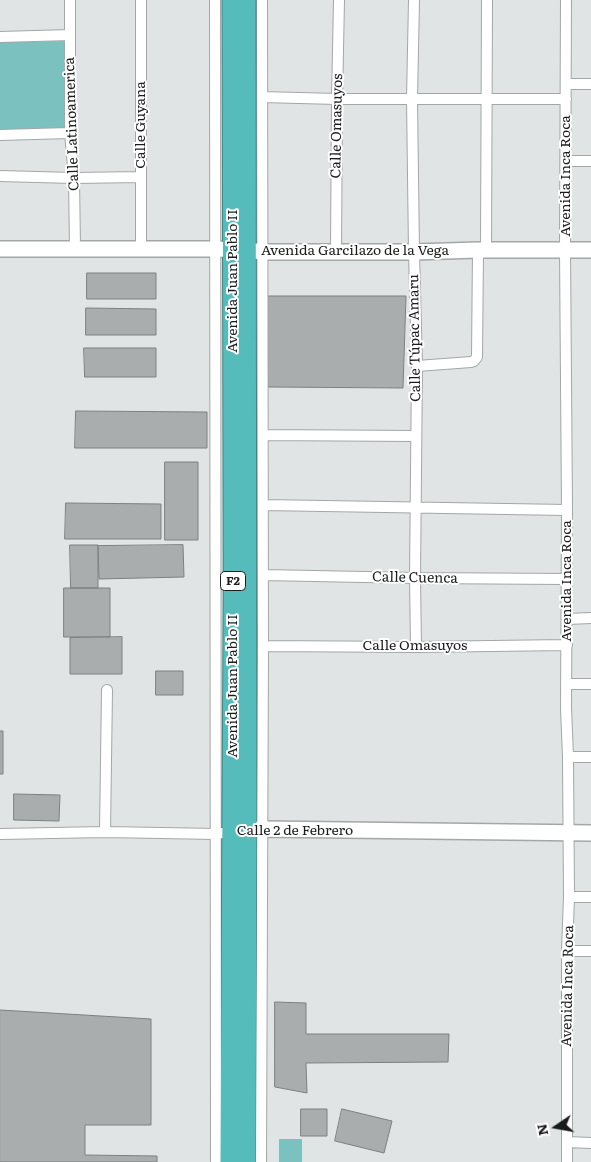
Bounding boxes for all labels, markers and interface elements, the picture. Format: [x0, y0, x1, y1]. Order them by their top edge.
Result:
street label: Calle Latinoamerica [61, 57, 83, 191]
street label: Calle Omasuyos [328, 73, 346, 179]
street label: Calle Guyana [133, 81, 149, 169]
street label: Avenida Inca Roca [558, 115, 574, 237]
street label: Avenida Juan Pablo II [225, 209, 241, 353]
street label: Avenida Garcilazo de la Vega [261, 243, 449, 259]
street label: Calle Túpac Amaru [405, 274, 425, 402]
street label: Avenida Inca Roca [559, 520, 575, 642]
street label: Calle Cuenca [372, 569, 458, 587]
road number: F2 [220, 572, 246, 590]
street label: Avenida Juan Pablo II [225, 614, 241, 758]
street label: Calle Omasuyos [363, 638, 467, 654]
street label: Calle 2 de Febrero [237, 823, 353, 839]
street label: Avenida Inca Roca [559, 925, 577, 1047]
north arrow [531, 1102, 581, 1152]
text: N [530, 1122, 552, 1138]

